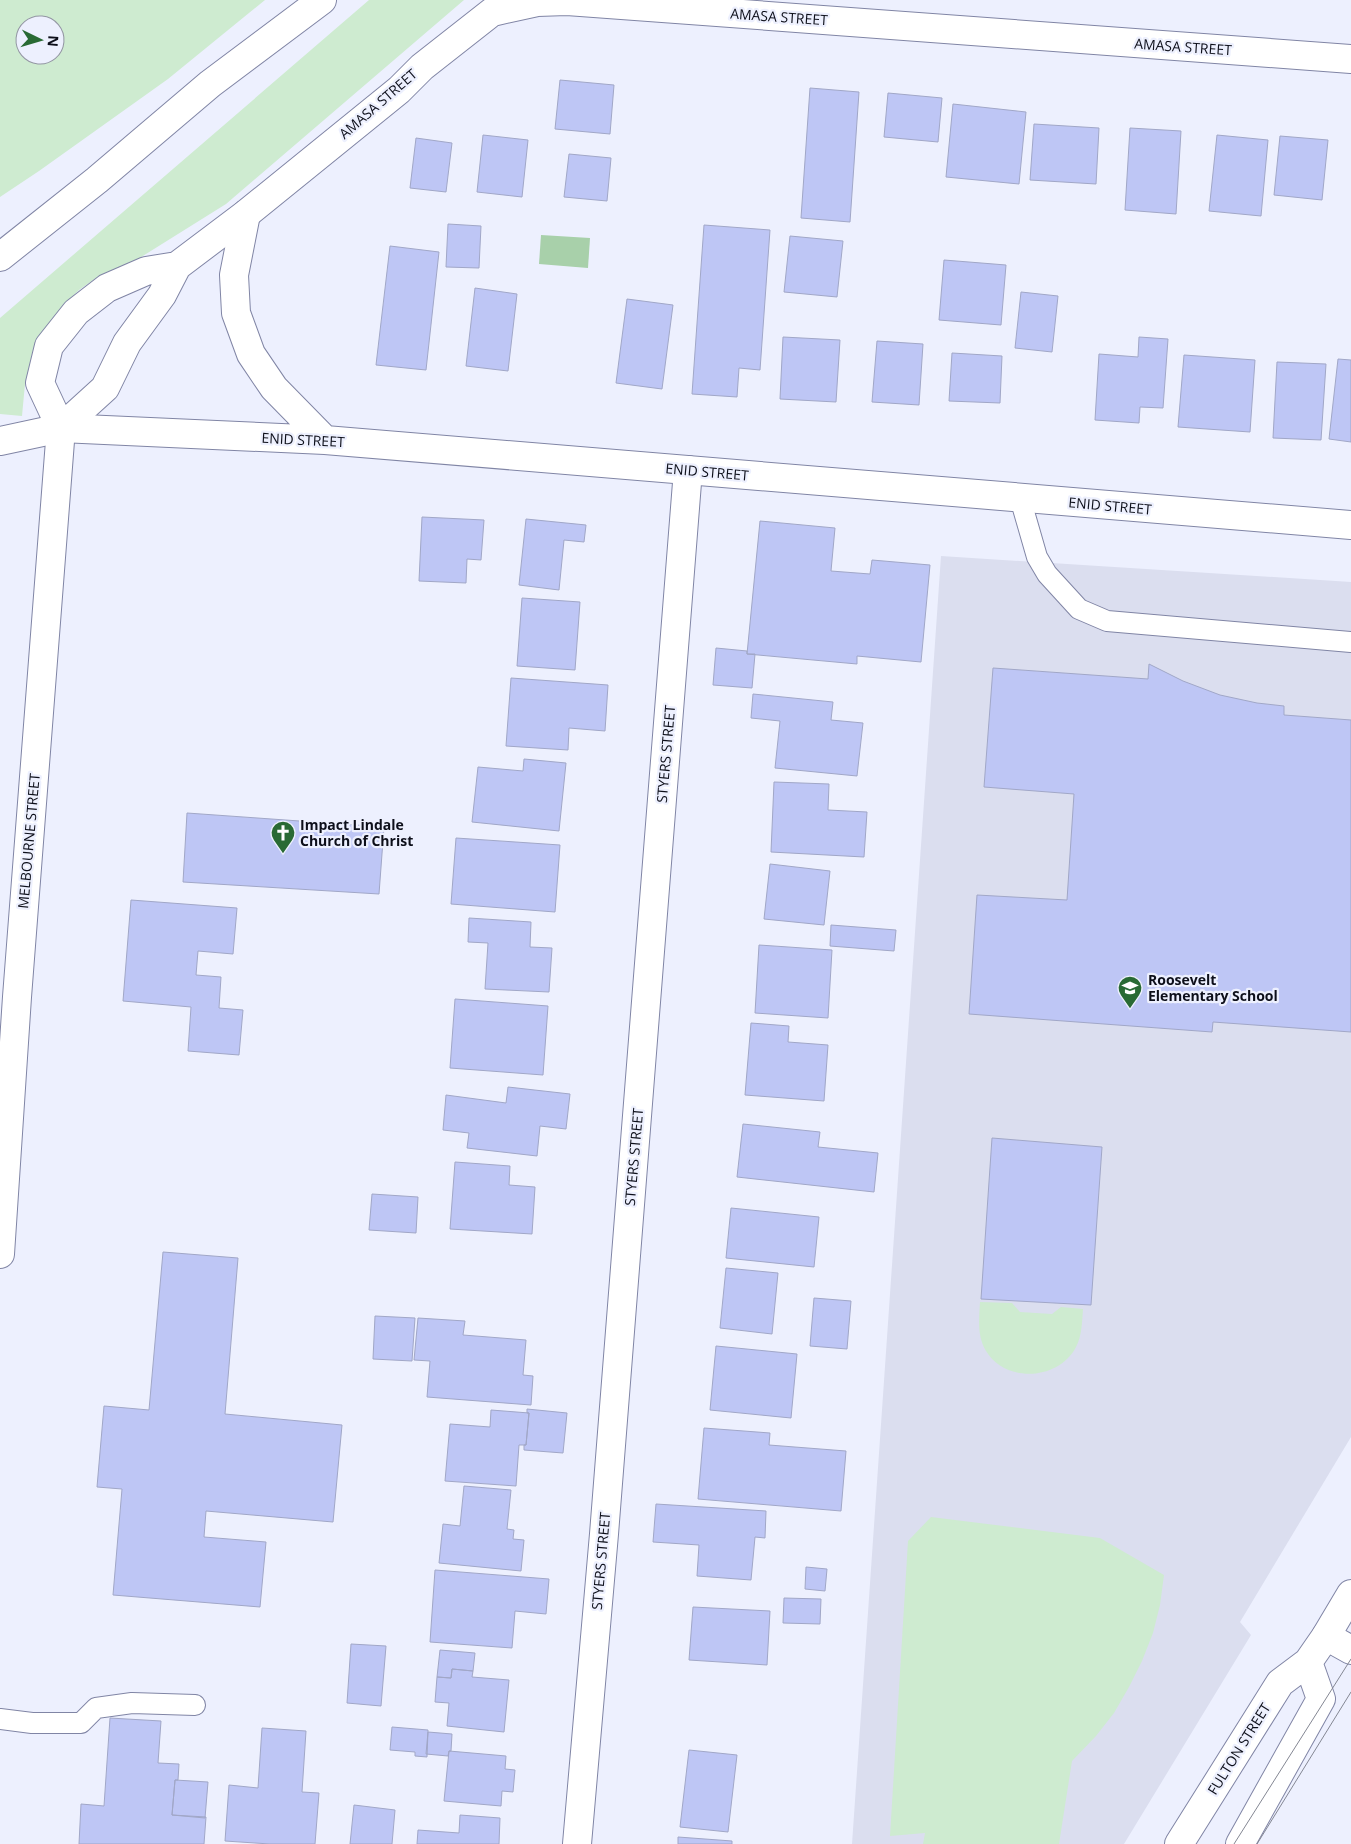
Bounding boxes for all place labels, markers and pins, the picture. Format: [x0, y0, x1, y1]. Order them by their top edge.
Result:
place label: Impact Lindale Church of Christ [300, 815, 413, 850]
church icon: Impact Lindale Church of Christ [270, 820, 296, 854]
place label: Roosevelt Elementary School [1148, 970, 1278, 1005]
school or university icon: Roosevelt Elementary School [1117, 975, 1143, 1009]

